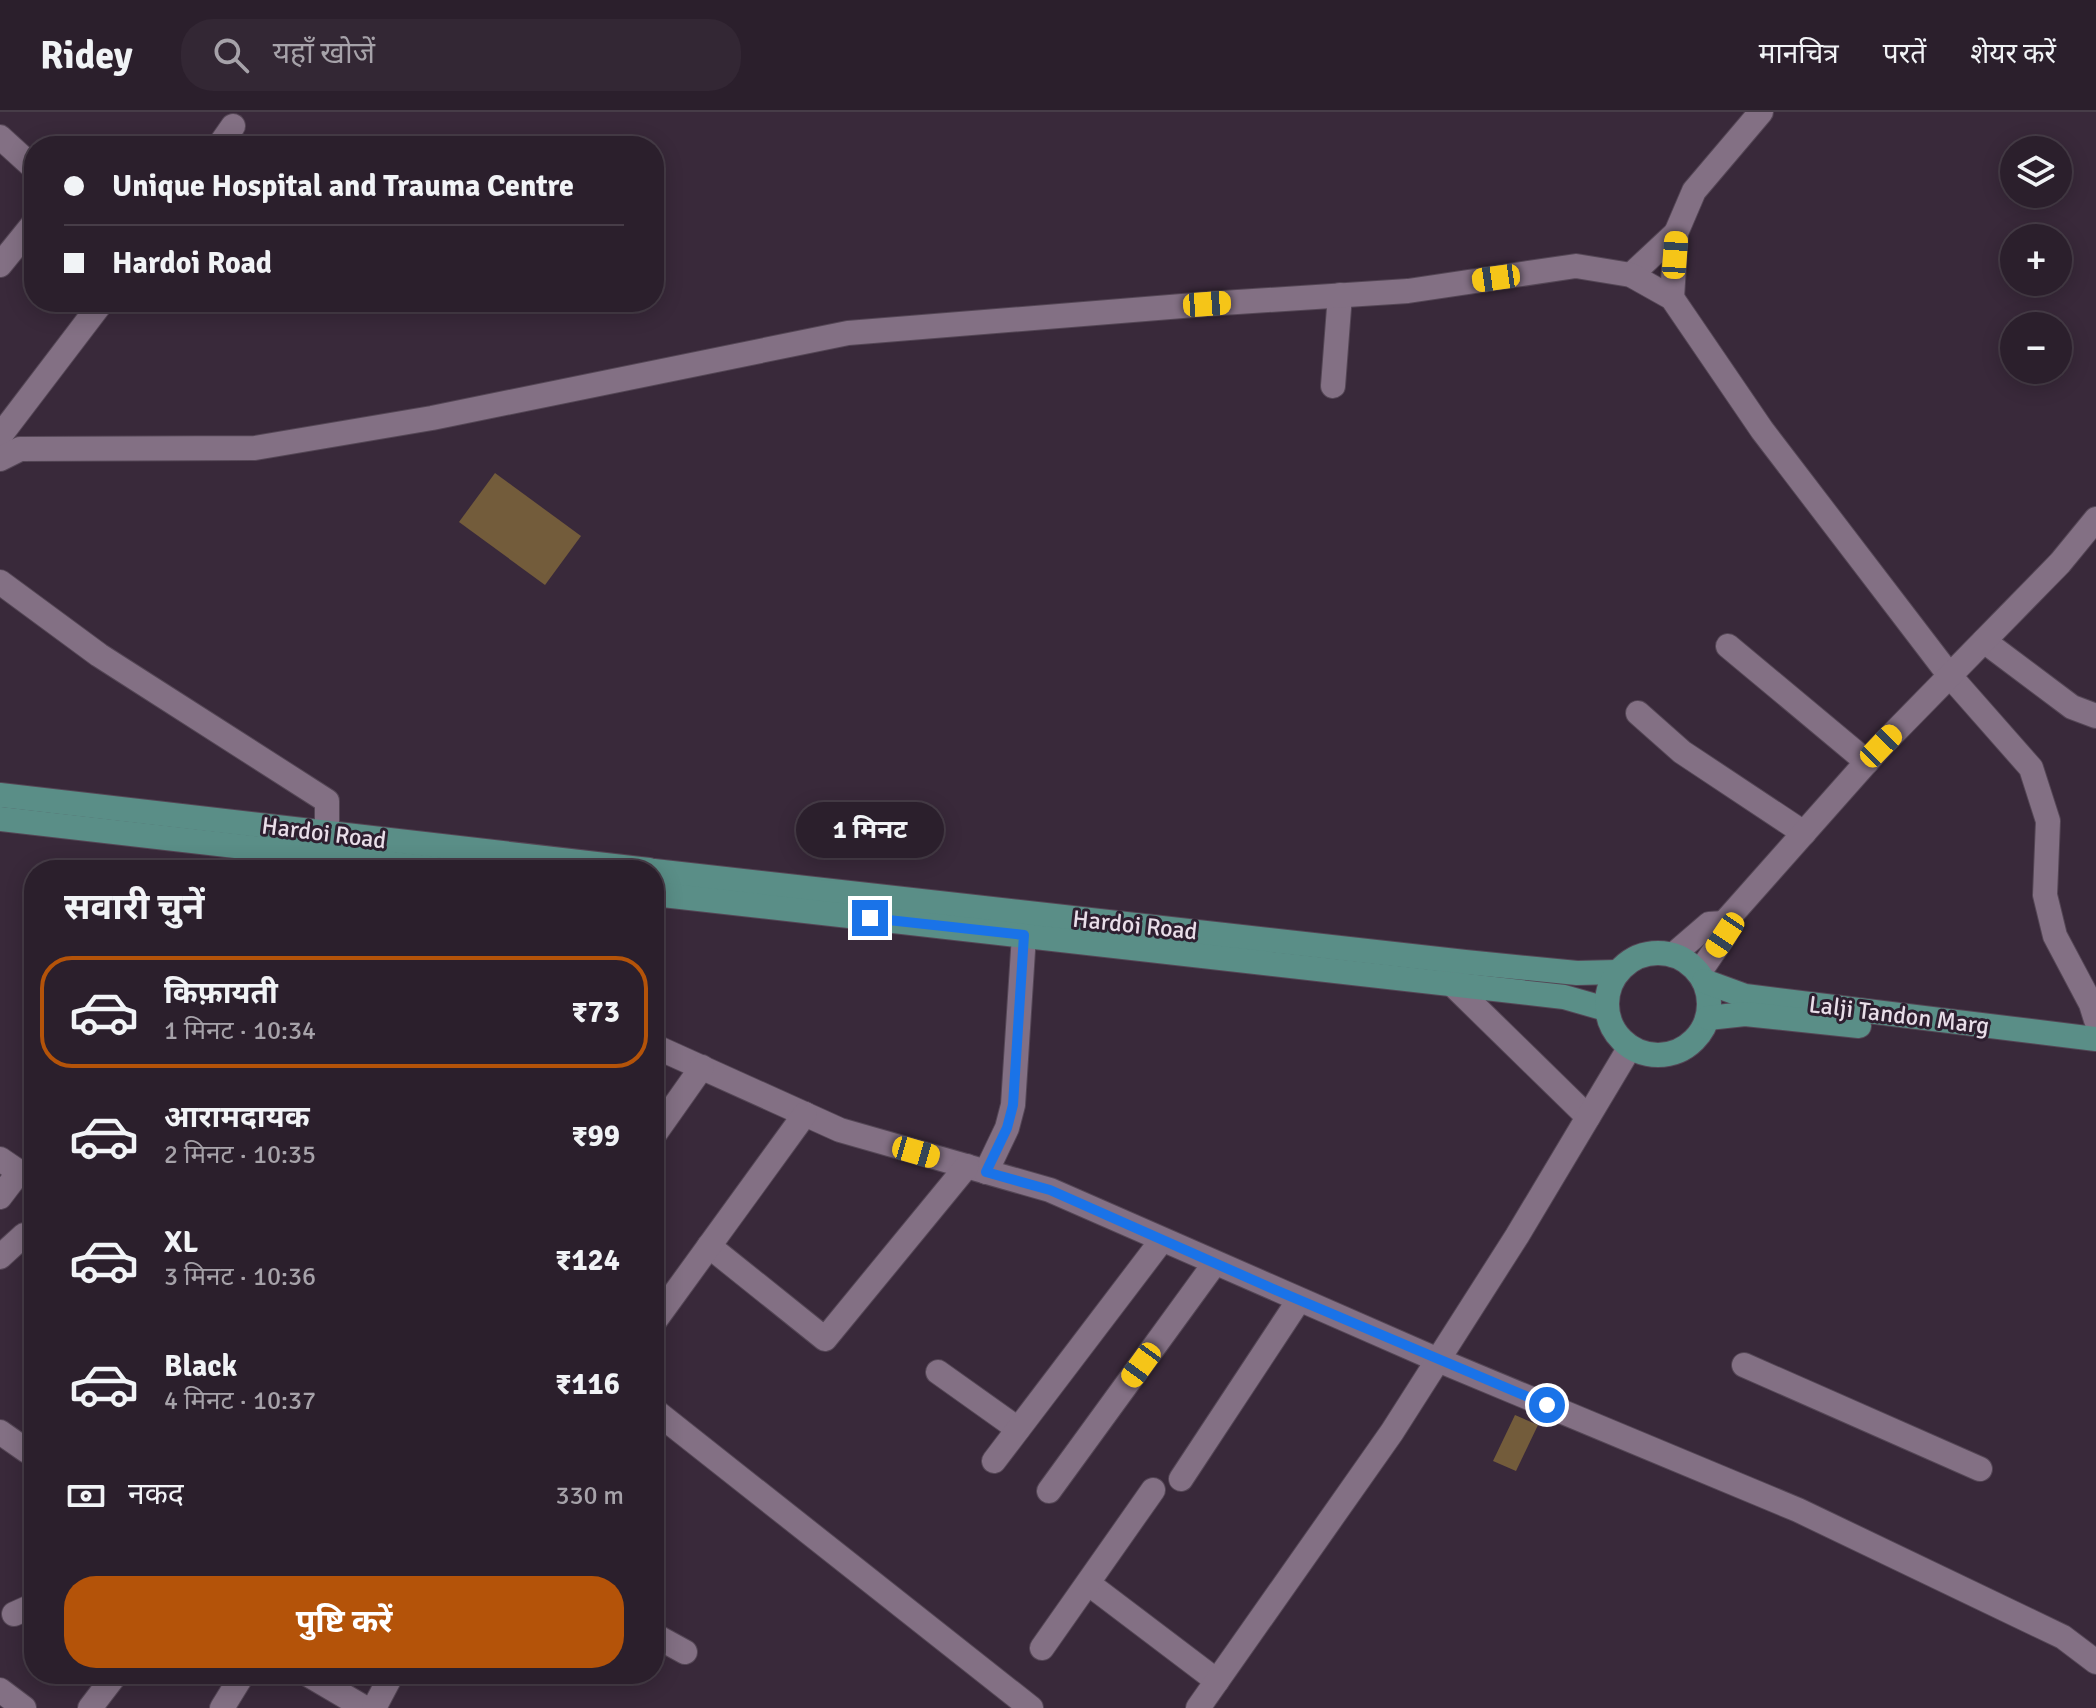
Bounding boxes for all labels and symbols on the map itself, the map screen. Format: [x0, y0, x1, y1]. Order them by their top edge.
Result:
car [1661, 230, 1689, 280]
car [1471, 263, 1521, 293]
car [1182, 290, 1232, 318]
car [1856, 720, 1906, 772]
callout: 1 मिनट [796, 802, 944, 858]
street label: Hardoi Road [260, 810, 388, 856]
route end [852, 900, 888, 936]
street label: Hardoi Road [1071, 904, 1199, 946]
car [1702, 908, 1748, 962]
street label: Lalji Tandon Marg [1807, 989, 1991, 1041]
car [890, 1134, 942, 1170]
car [1117, 1339, 1165, 1391]
route start [1529, 1387, 1565, 1423]

